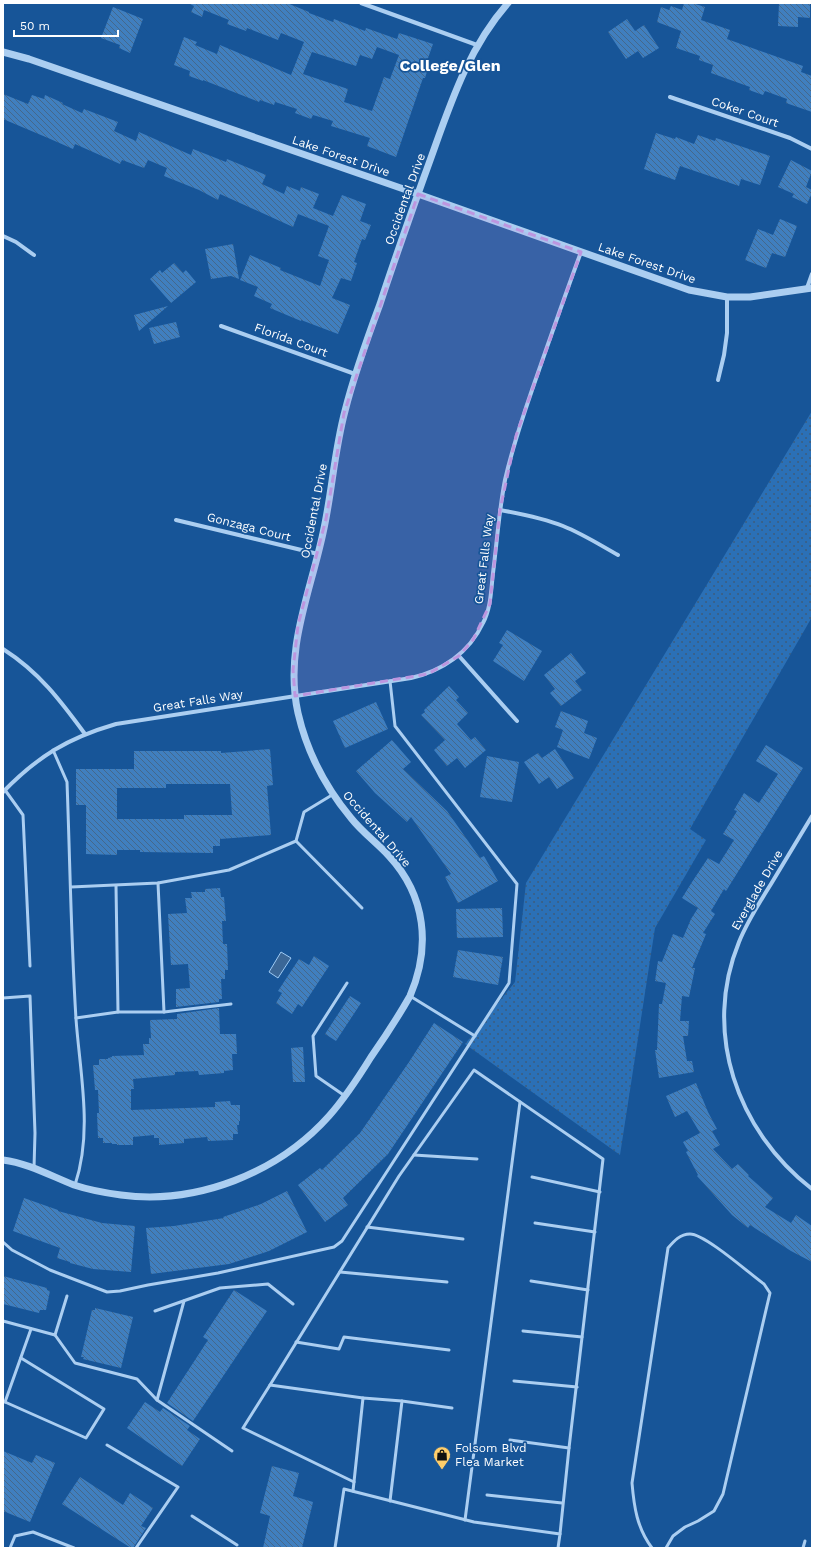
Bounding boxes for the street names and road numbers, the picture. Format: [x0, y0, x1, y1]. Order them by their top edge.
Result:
street label: Coker Court [710, 94, 780, 130]
street label: Lake Forest Drive [290, 133, 392, 179]
street label: Occidental Drive [382, 151, 428, 247]
street label: Lake Forest Drive [596, 240, 698, 286]
street label: Florida Court [253, 320, 329, 360]
street label: Occidental Drive [298, 462, 330, 560]
street label: Gonzaga Court [206, 510, 292, 544]
street label: Great Falls Way [472, 512, 497, 605]
street label: Great Falls Way [152, 687, 245, 715]
street label: Occidental Drive [340, 788, 414, 870]
street label: Everglade Drive [728, 847, 786, 933]

